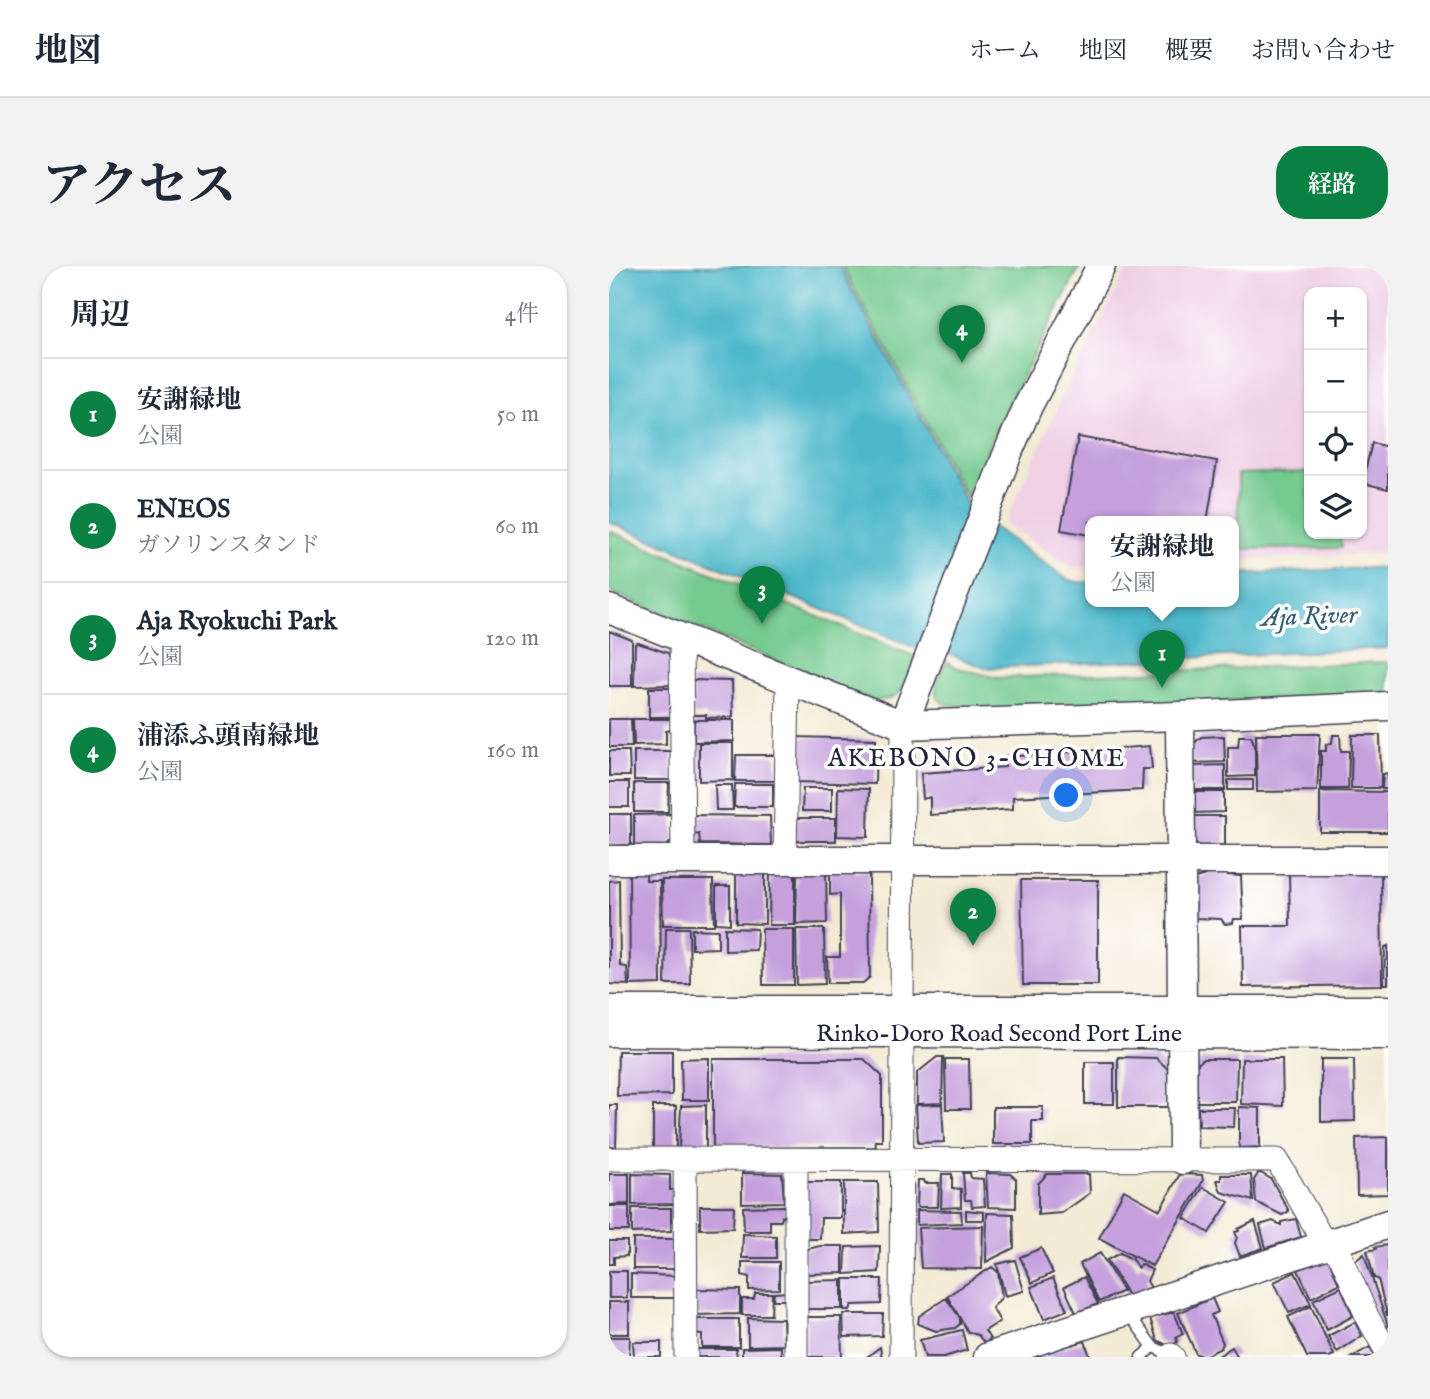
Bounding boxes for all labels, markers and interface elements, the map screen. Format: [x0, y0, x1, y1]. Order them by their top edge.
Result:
text: 地図 [35, 31, 101, 73]
text: ホーム [969, 36, 1041, 67]
text: 地図 [1079, 36, 1127, 67]
text: 概要 [1165, 36, 1213, 67]
text: お問い合わせ [1251, 36, 1395, 67]
button: 経路 [1276, 146, 1388, 219]
text: アクセス [42, 157, 237, 219]
map controls [1304, 287, 1367, 539]
button: + [1304, 287, 1367, 350]
text: 周辺 [70, 297, 130, 335]
text: 4件 [505, 300, 539, 329]
pin: 4 [939, 305, 985, 363]
button: − [1304, 350, 1367, 413]
text: 安謝緑地 [137, 384, 241, 417]
text: 1 [89, 400, 97, 429]
text: 50 m [497, 400, 539, 429]
button: locate [1304, 413, 1367, 476]
text: 公園 [137, 422, 183, 451]
button: layers [1304, 476, 1367, 539]
text: ENEOS [137, 493, 230, 526]
text: 2 [88, 512, 98, 541]
text: 60 m [495, 512, 539, 541]
popup [1085, 516, 1239, 607]
text: ガソリンスタンド [137, 531, 320, 560]
text: 安謝緑地 [1110, 531, 1214, 564]
pin: 3 [739, 566, 785, 624]
text: 公園 [1110, 569, 1156, 598]
water label: Aja River [1258, 598, 1359, 635]
text: Aja Ryokuchi Park [137, 605, 337, 638]
text: 3 [89, 624, 97, 653]
text: 120 m [486, 624, 539, 653]
pin: 1 [1139, 630, 1185, 688]
text: 公園 [137, 643, 183, 672]
text: 浦添ふ頭南緑地 [137, 720, 319, 753]
text: 4 [87, 736, 99, 765]
text: 160 m [487, 736, 539, 765]
district label: AKEBONO 3-CHOME [827, 742, 1126, 775]
text: 公園 [137, 758, 183, 787]
your location [1049, 778, 1083, 812]
pin: 2 [950, 888, 996, 946]
street label: Rinko-Doro Road Second Port Line [816, 1019, 1182, 1050]

